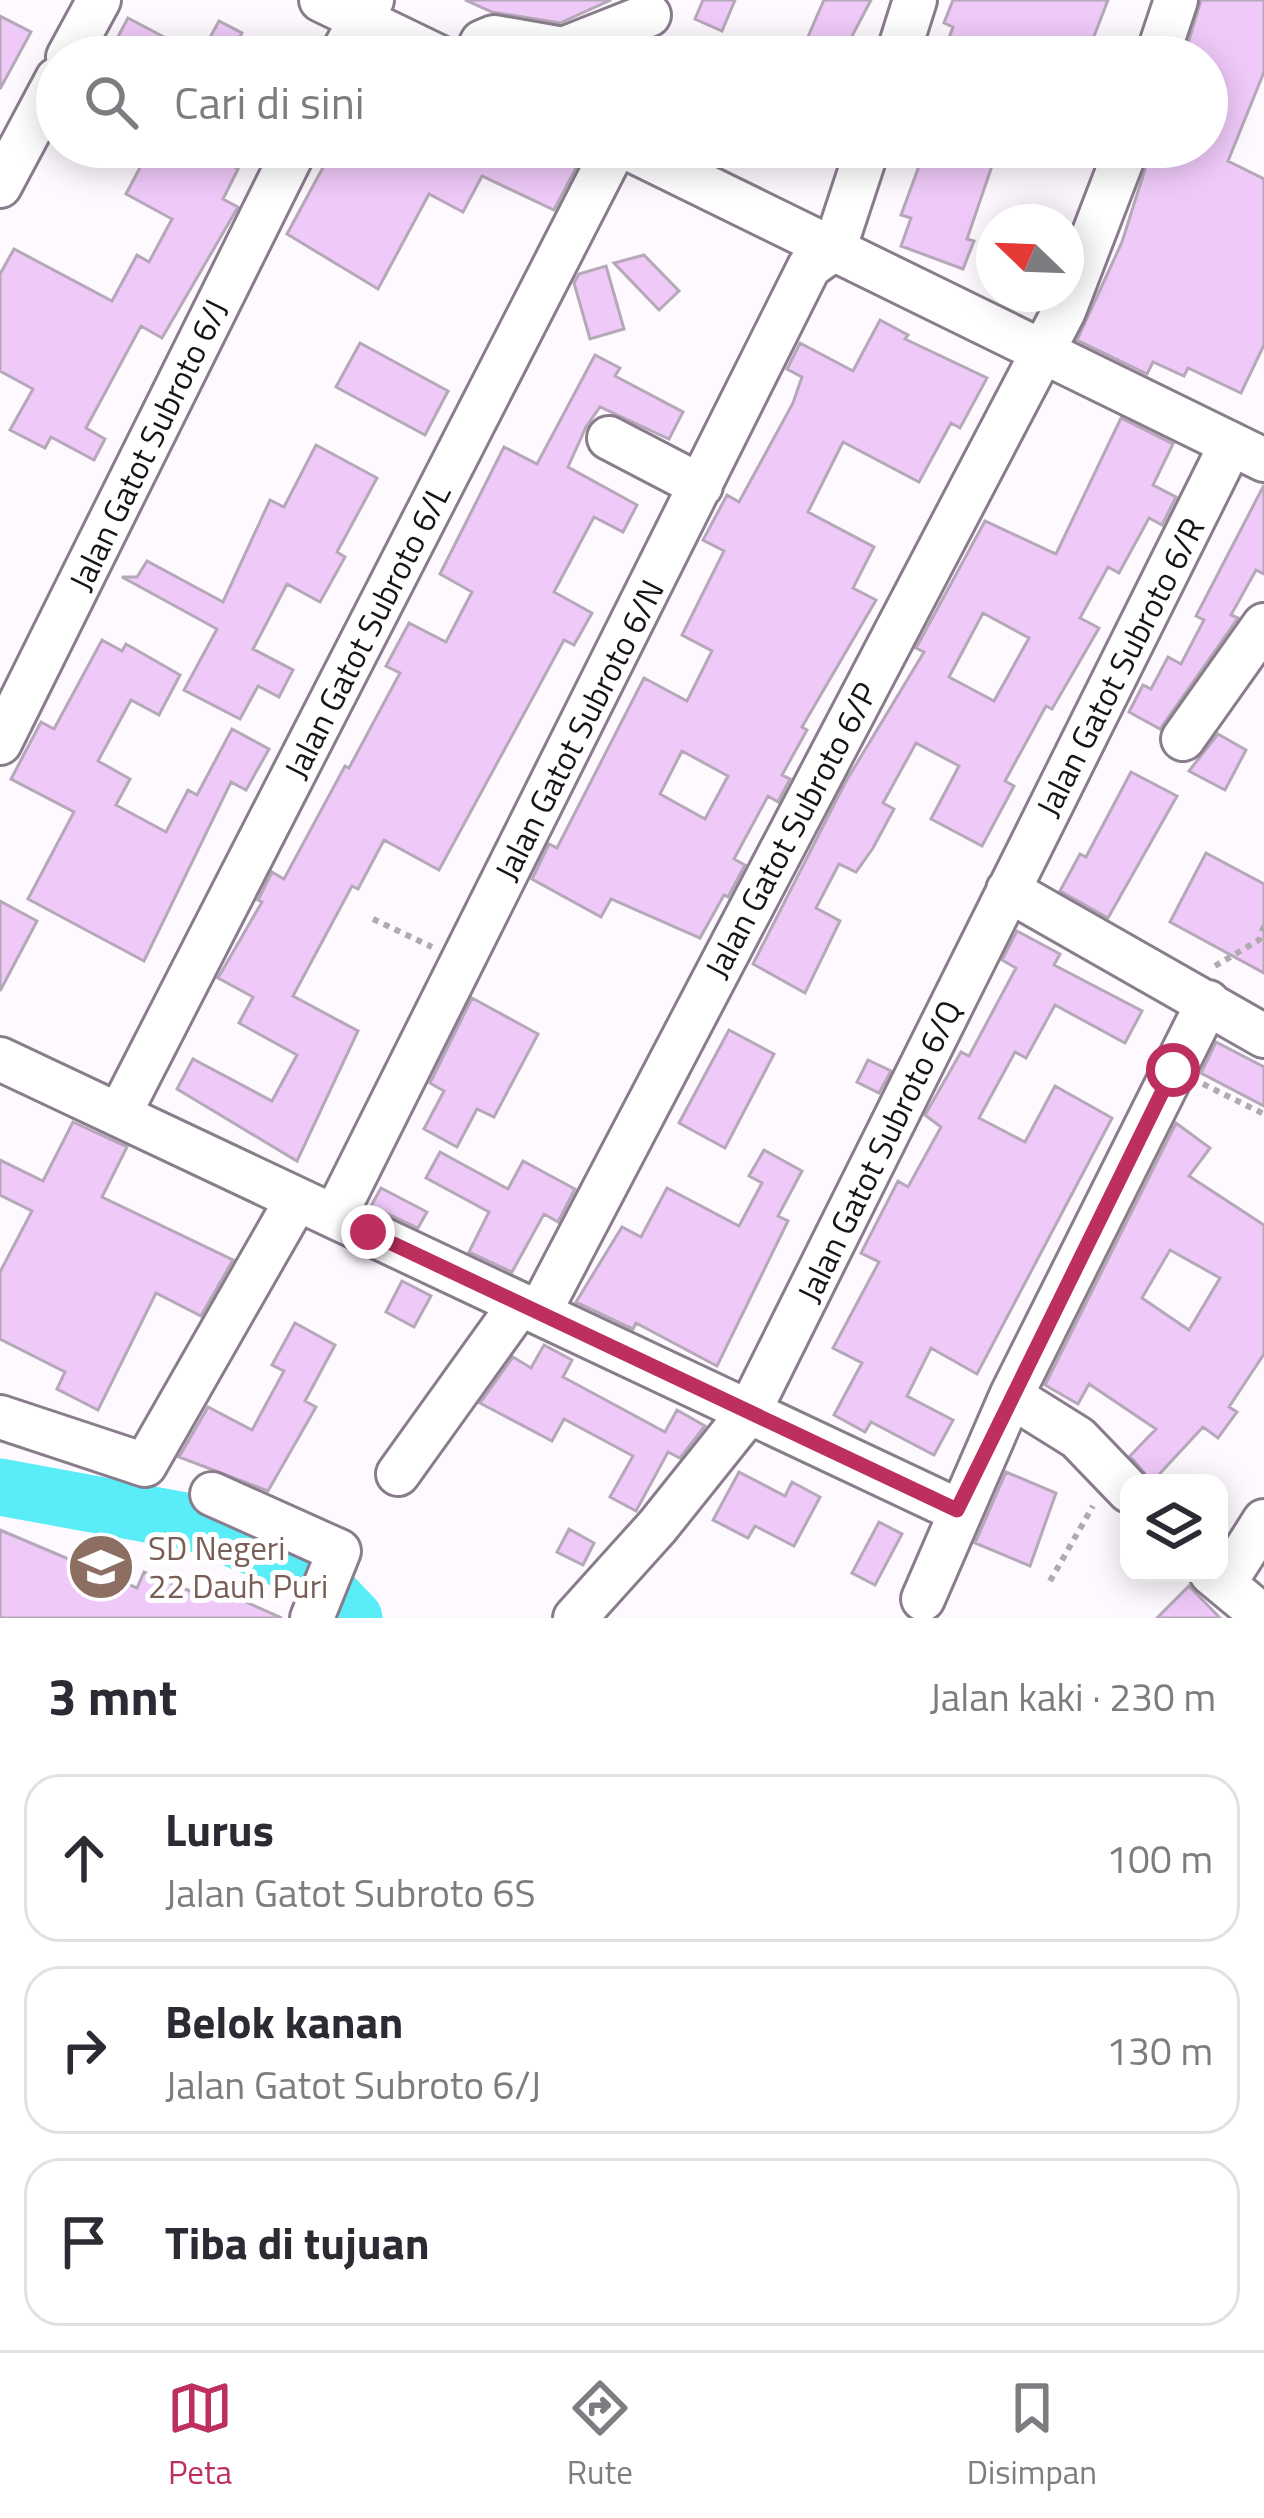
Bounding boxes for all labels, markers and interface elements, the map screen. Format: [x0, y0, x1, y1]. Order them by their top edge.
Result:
search box [36, 36, 1228, 168]
text: Cari di sini [174, 68, 365, 136]
icon: search [78, 69, 144, 135]
north arrow [976, 204, 1084, 312]
street label: Jalan Gatot Subroto 6/J [56, 291, 240, 599]
street label: Jalan Gatot Subroto 6/L [271, 475, 463, 787]
street label: Jalan Gatot Subroto 6/R [1023, 509, 1217, 825]
street label: Jalan Gatot Subroto 6/N [481, 571, 677, 889]
street label: Jalan Gatot Subroto 6/P [692, 673, 890, 987]
street label: Jalan Gatot Subroto 6/Q [784, 991, 974, 1311]
route start [1146, 1043, 1200, 1097]
route end [341, 1205, 395, 1259]
map controls [1120, 1474, 1228, 1582]
button: layers [1120, 1474, 1228, 1582]
place label: SD Negeri 22 Dauh Puri [148, 1523, 328, 1611]
school or university icon: SD Negeri 22 Dauh Puri [66, 1532, 136, 1602]
text: 3 mnt [48, 1657, 177, 1735]
text: Jalan kaki · 230 m [929, 1667, 1216, 1726]
text: Lurus [165, 1795, 274, 1863]
icon: ahead [51, 1825, 117, 1891]
text: 100 m [1106, 1829, 1213, 1888]
text: Jalan Gatot Subroto 6S [165, 1863, 536, 1922]
text: Belok kanan [165, 1987, 403, 2055]
icon: right [51, 2017, 117, 2083]
text: 130 m [1106, 2021, 1213, 2080]
text: Jalan Gatot Subroto 6/J [165, 2055, 541, 2114]
text: Tiba di tujuan [165, 2208, 430, 2276]
icon: arrive [51, 2209, 117, 2275]
tab: Peta [167, 2375, 233, 2497]
tab: Rute [567, 2375, 633, 2497]
tab: Disimpan [967, 2375, 1097, 2497]

